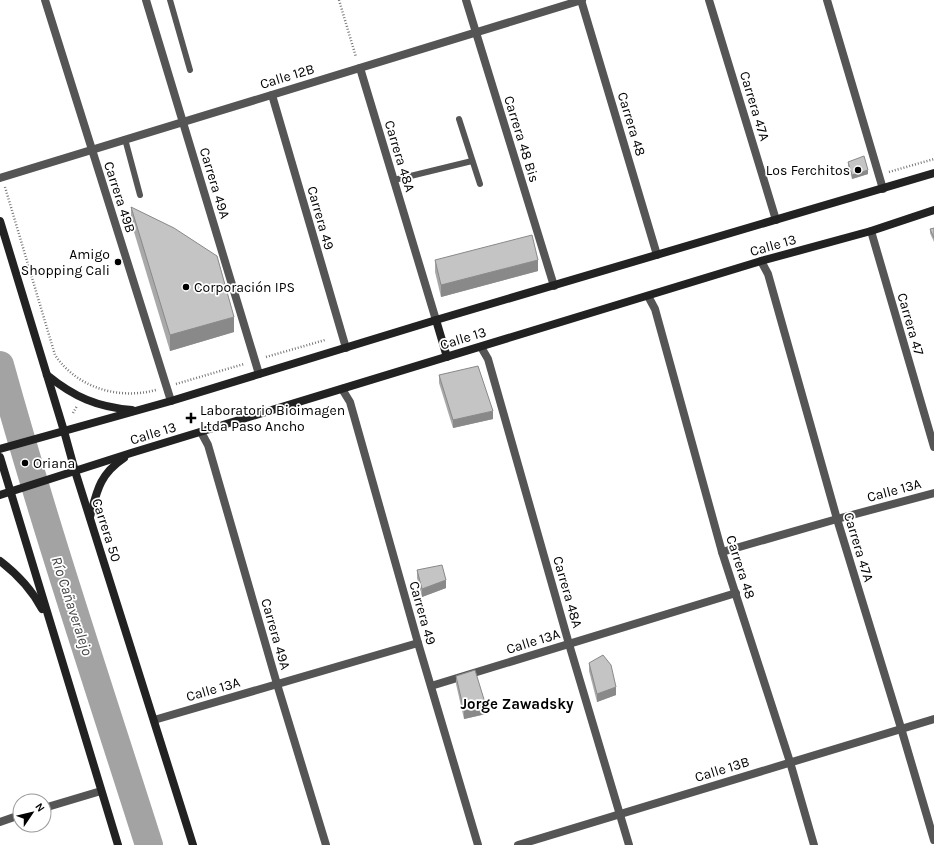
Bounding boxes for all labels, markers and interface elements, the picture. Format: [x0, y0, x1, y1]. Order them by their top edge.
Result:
street label: Calle 12B [258, 60, 316, 93]
street label: Carrera 47A [736, 69, 773, 143]
street label: Carrera 48 [614, 90, 649, 158]
street label: Carrera 48 Bis [500, 94, 543, 185]
street label: Carrera 48A [381, 118, 418, 194]
street label: Carrera 49A [196, 145, 233, 221]
street label: Carrera 49B [100, 159, 139, 235]
place label: Los Ferchitos [766, 162, 850, 179]
marker: Los Ferchitos [853, 165, 863, 175]
street label: Carrera 49 [303, 184, 338, 252]
street label: Calle 13 [748, 231, 798, 260]
place label: Amigo Shopping Cali [21, 246, 110, 279]
marker: Amigo Shopping Cali [113, 257, 123, 267]
place label: Corporación IPS [194, 279, 295, 296]
marker: Corporación IPS [181, 282, 191, 292]
street label: Carrera 47 [894, 291, 928, 358]
street label: Calle 13 [438, 323, 488, 354]
place label: Laboratorio Bioimagen Ltda Paso Ancho [200, 402, 345, 435]
marker: Laboratorio Bioimagen Ltda Paso Ancho [185, 412, 197, 424]
street label: Calle 13 [128, 418, 178, 449]
place label: Oriana [33, 455, 75, 472]
marker: Oriana [20, 458, 30, 468]
street label: Calle 13A [865, 475, 923, 506]
street label: Carrera 50 [88, 496, 125, 564]
street label: Carrera 47A [840, 510, 877, 584]
street label: Carrera 48 [722, 533, 759, 601]
water label: Río Cañaveralejo [47, 554, 97, 658]
street label: Carrera 48A [549, 554, 586, 630]
street label: Carrera 49 [405, 579, 440, 647]
street label: Carrera 49A [257, 596, 294, 672]
street label: Calle 13A [504, 625, 562, 658]
street label: Calle 13A [184, 674, 242, 705]
district label: Jorge Zawadsky [460, 695, 574, 713]
street label: Calle 13B [693, 753, 752, 786]
north arrow [12, 793, 52, 833]
text: N [32, 801, 47, 815]

